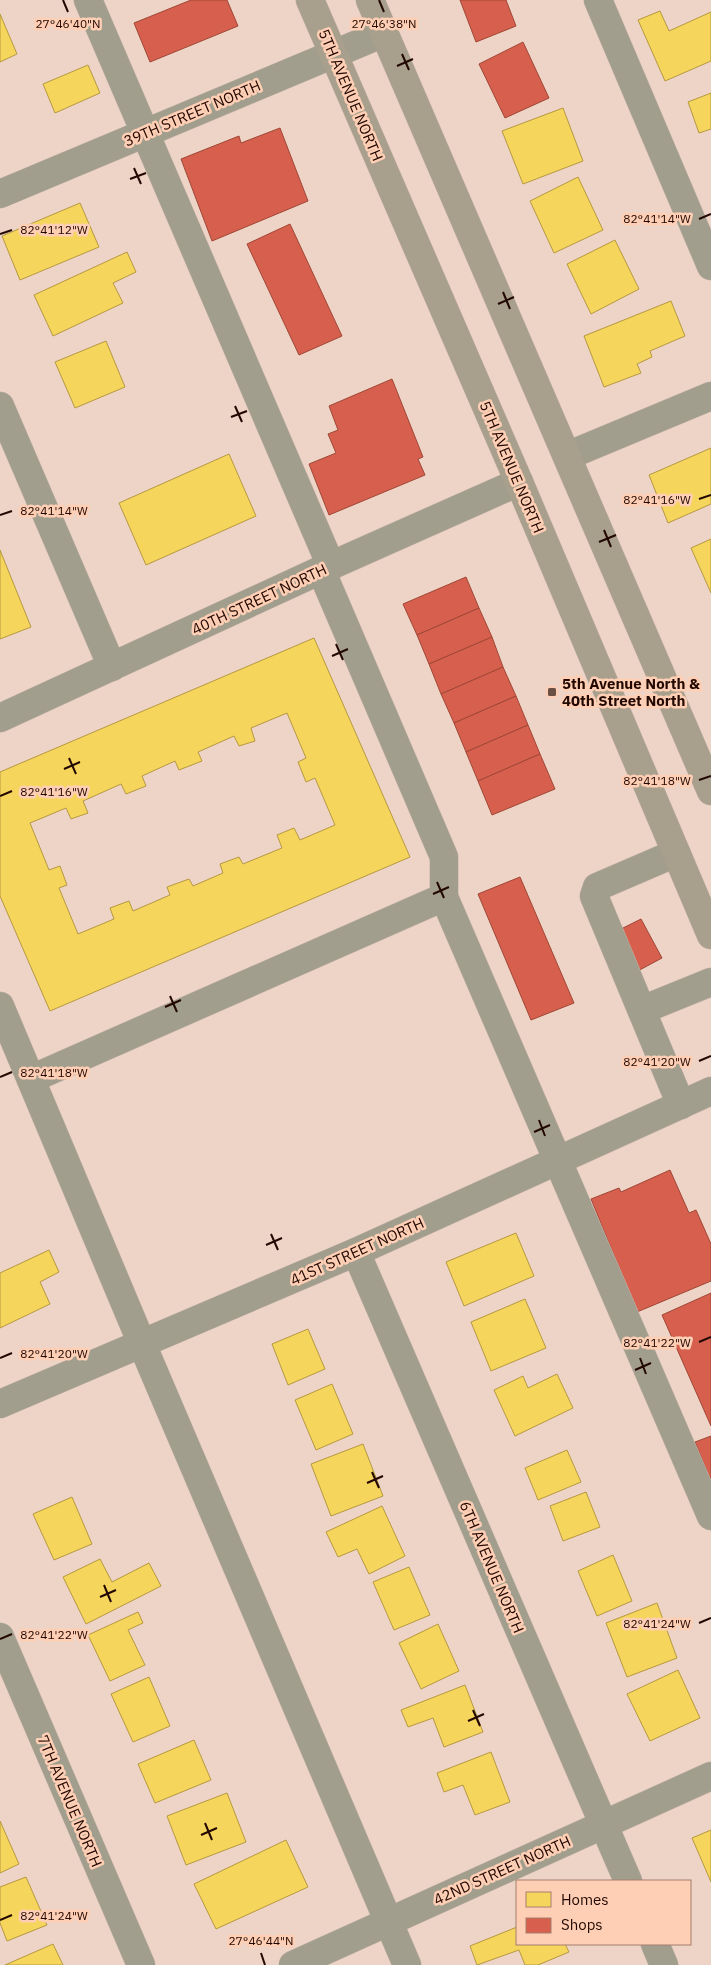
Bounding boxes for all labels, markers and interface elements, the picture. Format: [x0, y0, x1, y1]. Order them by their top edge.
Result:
text: 27°46'40"N [35, 16, 101, 31]
text: 27°46'38"N [351, 16, 417, 31]
street label: 5TH AVENUE NORTH [315, 26, 387, 164]
street label: 39TH STREET NORTH [121, 76, 263, 150]
text: 82°41'14"W [623, 211, 691, 226]
text: 82°41'12"W [20, 222, 88, 237]
street label: 5TH AVENUE NORTH [476, 398, 548, 536]
text: 82°41'16"W [623, 492, 691, 507]
text: 82°41'14"W [20, 503, 88, 518]
street label: 40TH STREET NORTH [189, 559, 329, 639]
place label: 5th Avenue North & 40th Street North [562, 674, 700, 710]
marker: 5th Avenue North & 40th Street North [546, 686, 558, 698]
text: 82°41'18"W [623, 773, 691, 788]
text: 82°41'16"W [20, 784, 88, 799]
text: 82°41'20"W [623, 1054, 691, 1069]
text: 82°41'18"W [20, 1065, 88, 1080]
street label: 41ST STREET NORTH [287, 1213, 427, 1289]
text: 82°41'22"W [623, 1335, 691, 1350]
text: 82°41'20"W [20, 1346, 88, 1361]
street label: 6TH AVENUE NORTH [456, 1498, 528, 1636]
text: 82°41'24"W [623, 1616, 691, 1631]
text: 82°41'22"W [20, 1627, 88, 1642]
street label: 7TH AVENUE NORTH [34, 1732, 106, 1870]
street label: 42ND STREET NORTH [430, 1831, 574, 1909]
legend [516, 1880, 691, 1945]
text: Homes [561, 1890, 609, 1909]
text: 82°41'24"W [20, 1908, 88, 1923]
text: Shops [561, 1915, 603, 1934]
text: 27°46'44"N [228, 1933, 294, 1948]

